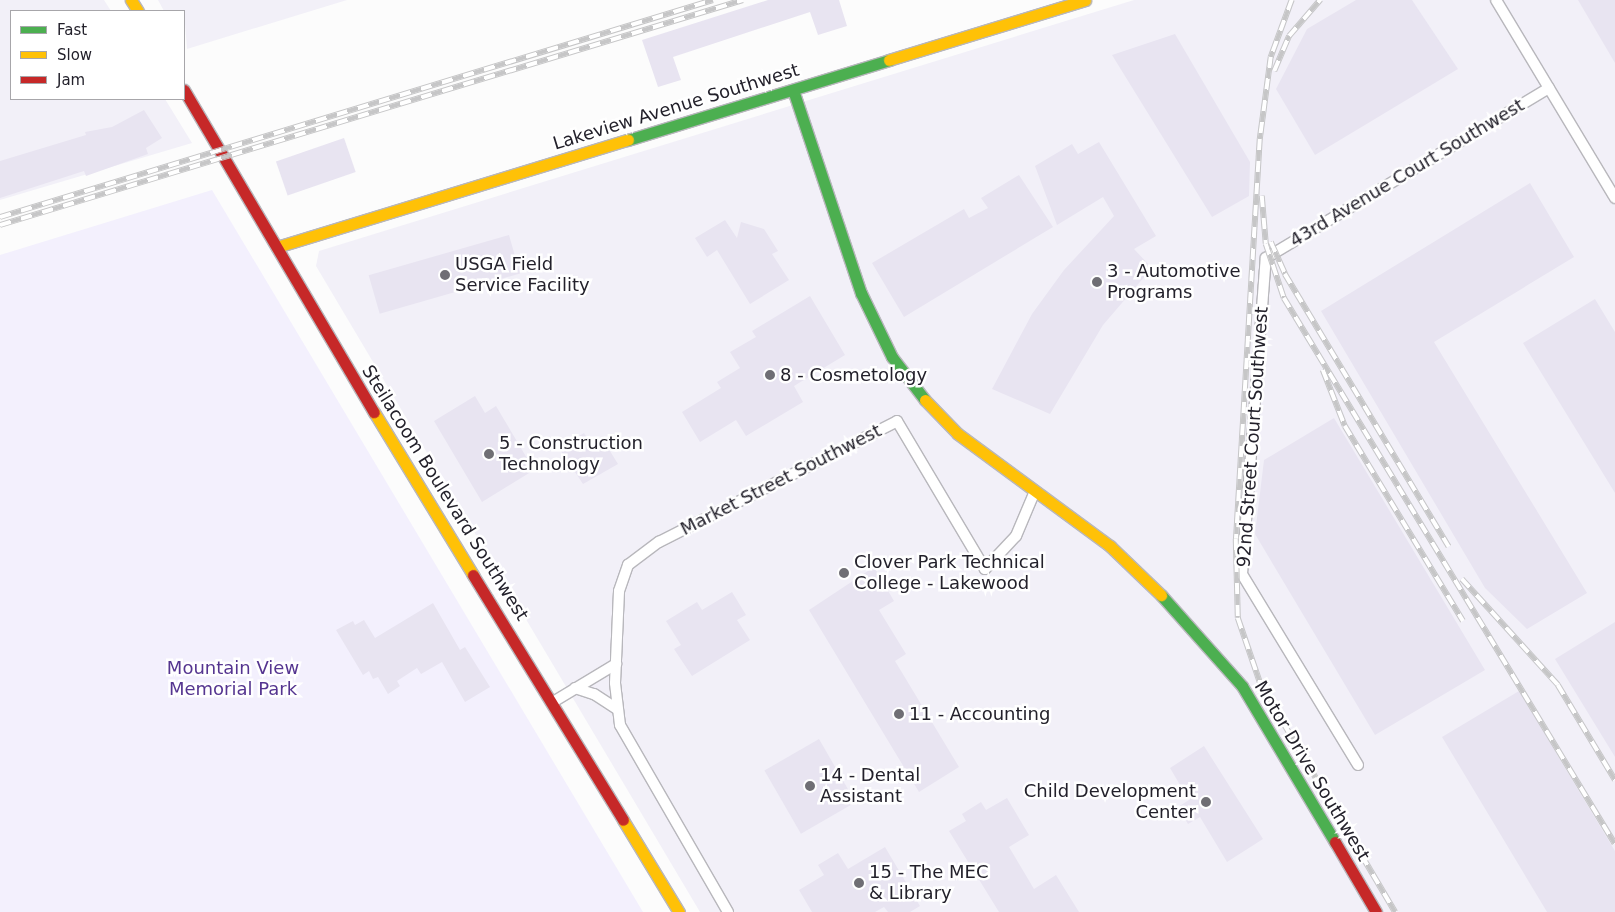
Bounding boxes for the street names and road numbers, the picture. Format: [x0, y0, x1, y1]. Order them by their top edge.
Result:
street label: Lakeview Avenue Southwest [550, 59, 802, 155]
street label: 43rd Avenue Court Southwest [1286, 94, 1528, 252]
street label: 92nd Street Court Southwest [1233, 306, 1273, 568]
street label: Steilacoom Boulevard Southwest [357, 361, 533, 625]
street label: Market Street Southwest [677, 420, 885, 540]
street label: Motor Drive Southwest [1250, 677, 1374, 865]

